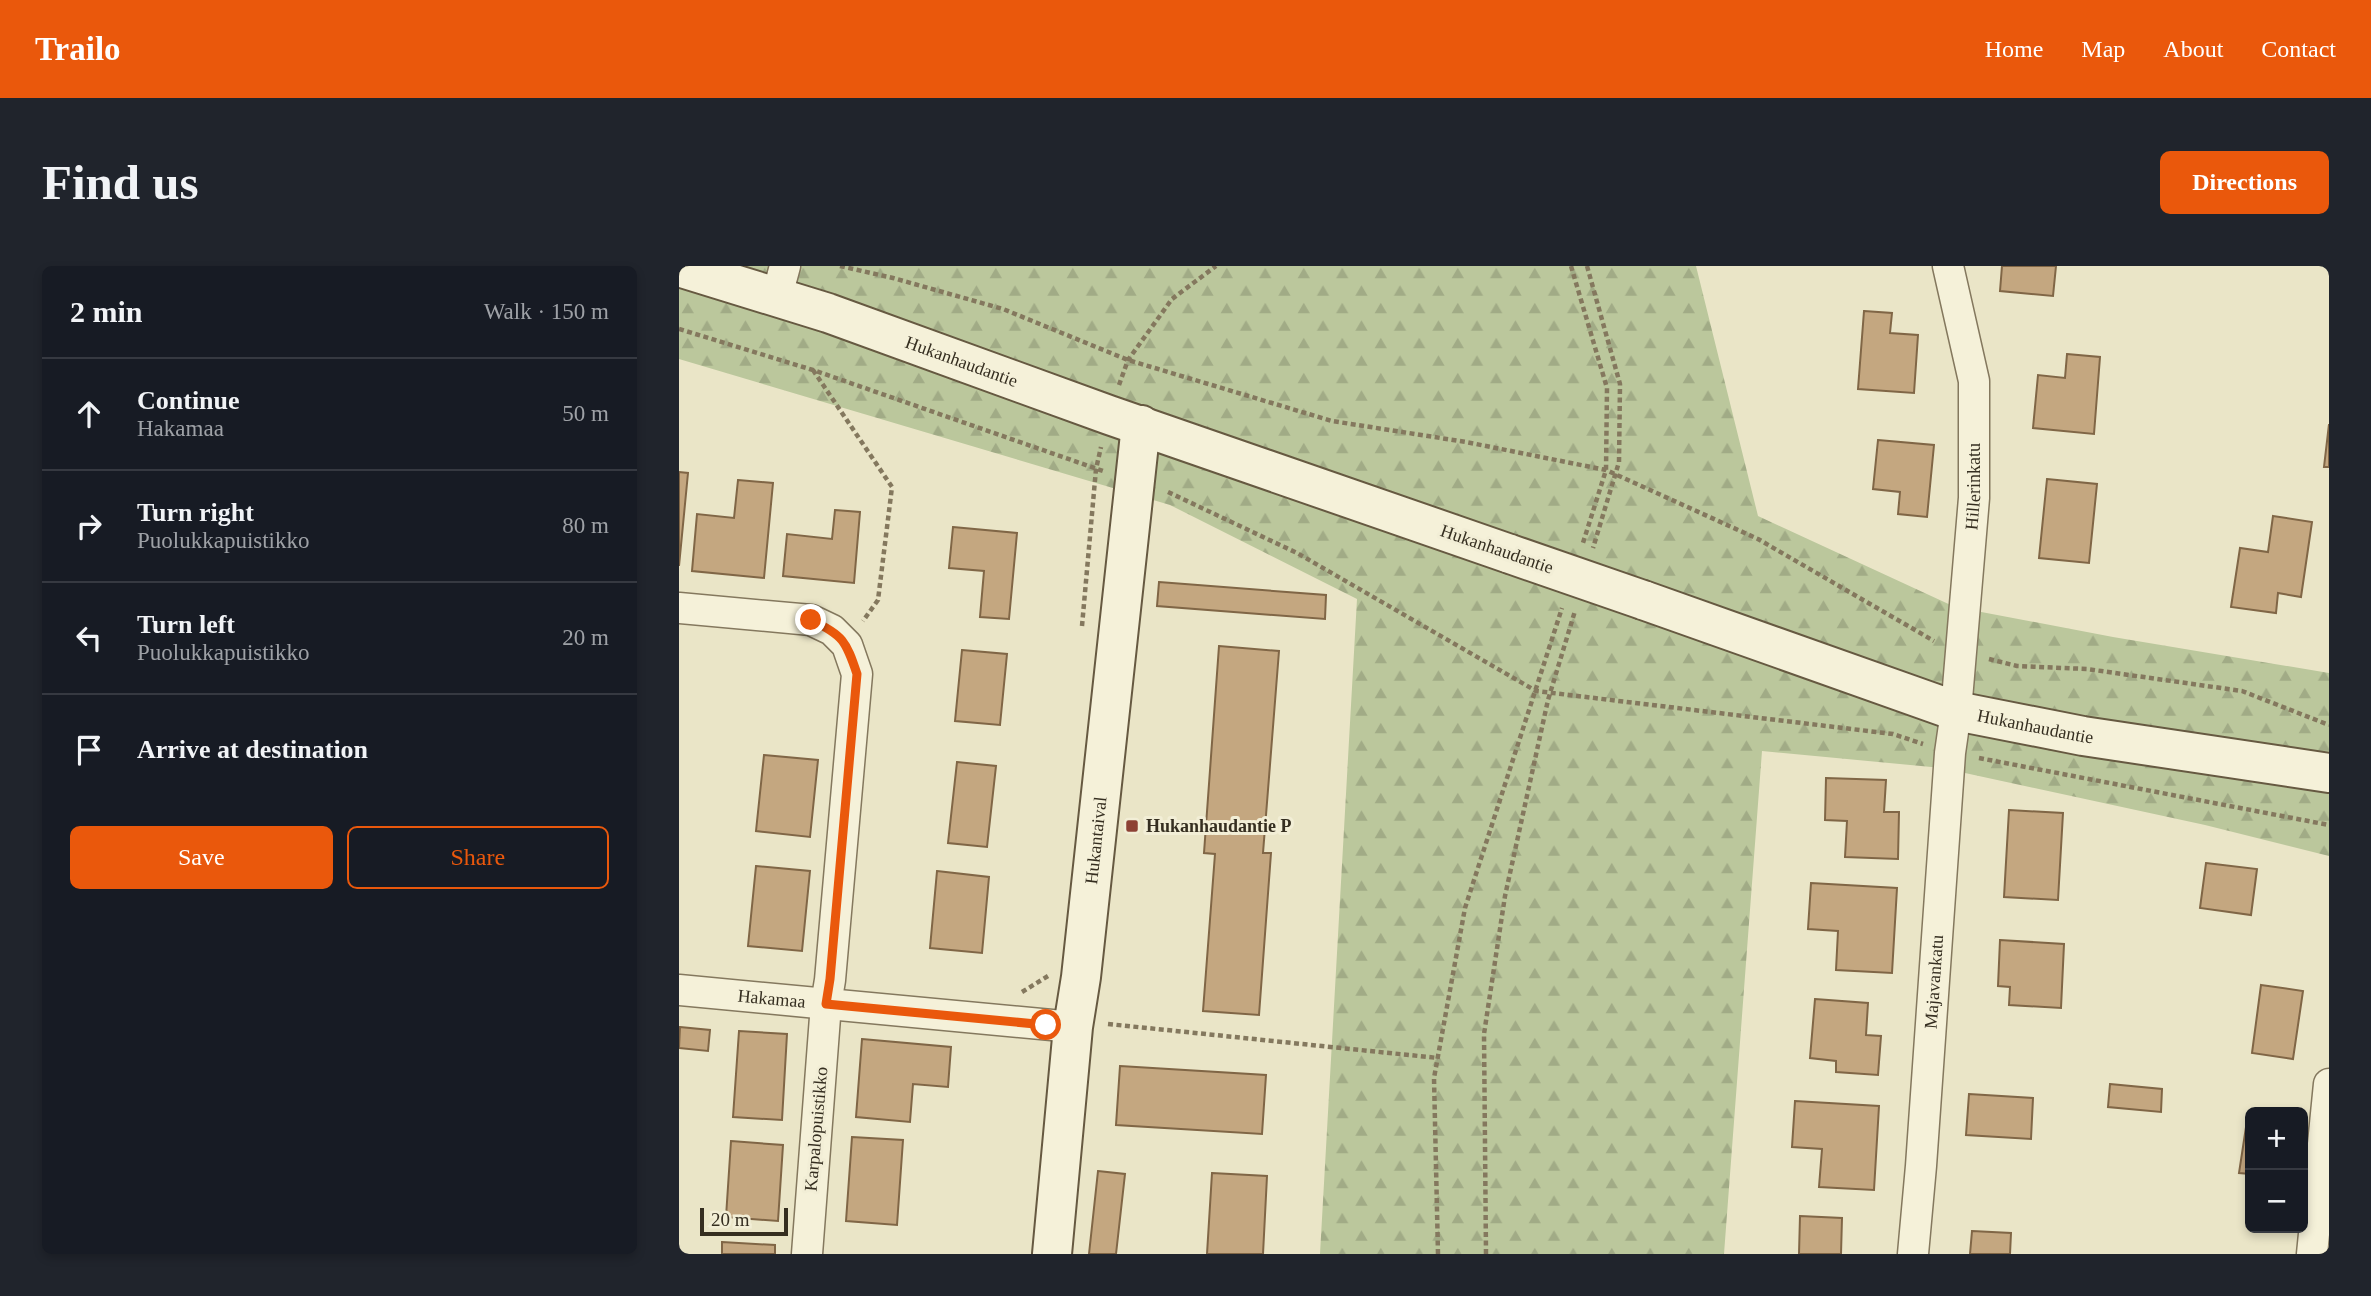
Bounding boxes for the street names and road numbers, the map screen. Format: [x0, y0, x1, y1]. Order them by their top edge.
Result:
street label: Hukanhaudantie [903, 332, 1020, 391]
street label: Hillerinkatu [1961, 443, 1984, 531]
street label: Hukanhaudantie [1438, 520, 1556, 578]
street label: Hukanhaudantie [1976, 705, 2095, 747]
street label: Hukantaival [1081, 796, 1111, 885]
street label: Majavankatu [1921, 934, 1947, 1029]
street label: Hakamaa [737, 986, 806, 1012]
street label: Karpalopuistikko [801, 1066, 831, 1192]

